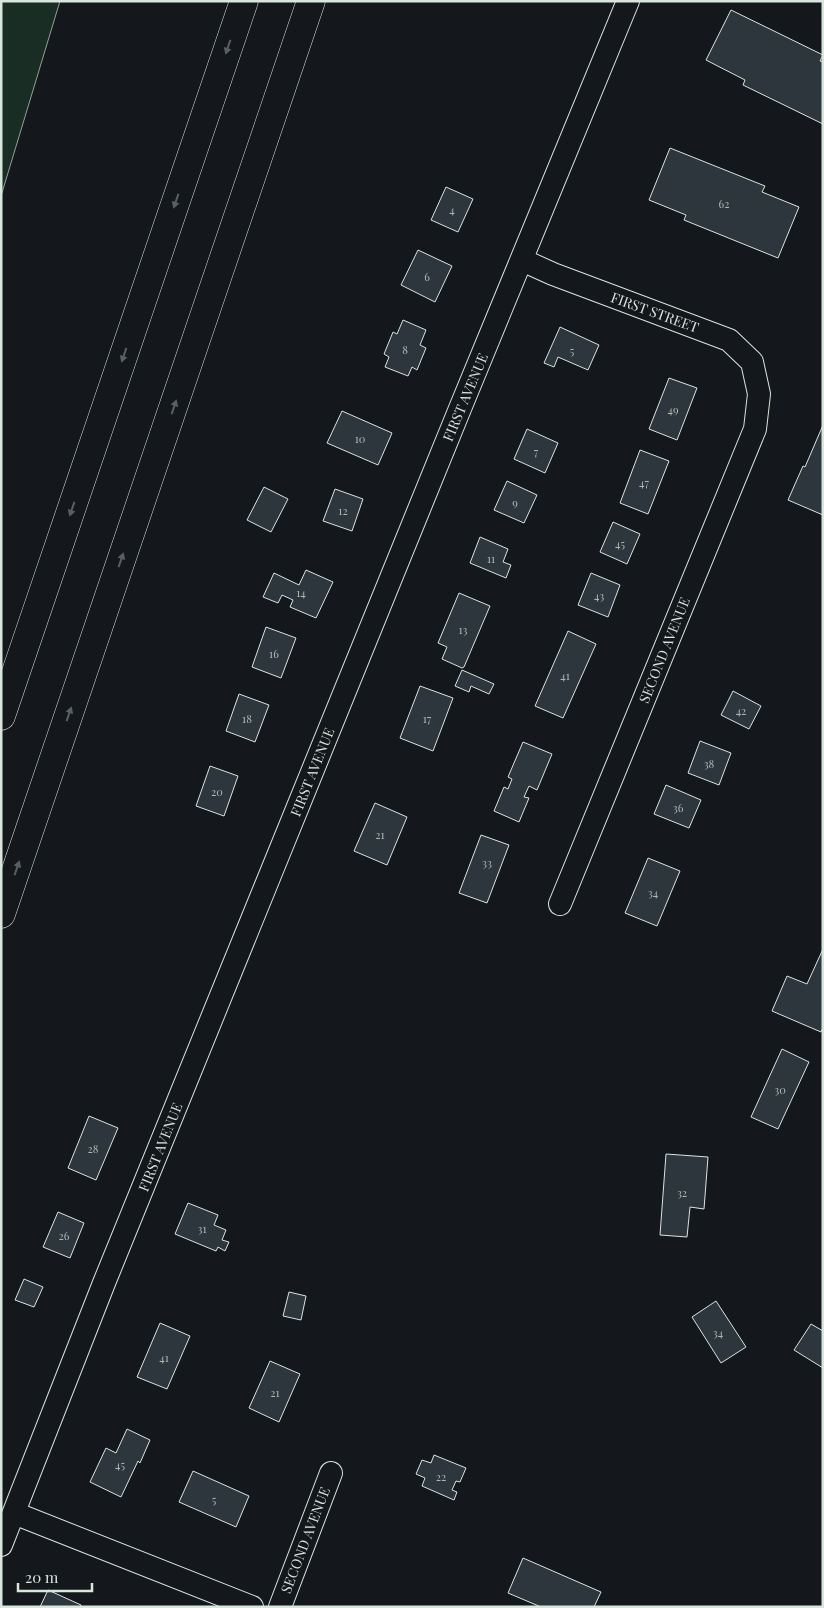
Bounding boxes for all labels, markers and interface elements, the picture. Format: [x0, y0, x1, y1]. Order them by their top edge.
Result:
one-way arrow [224, 40, 232, 55]
one-way arrow [172, 194, 179, 209]
house number: 62 [719, 196, 729, 211]
house number: 4 [449, 202, 455, 217]
house number: 6 [424, 269, 430, 284]
street label: FIRST STREET [608, 287, 702, 337]
house number: 8 [402, 342, 408, 357]
house number: 5 [570, 343, 575, 358]
one-way arrow [120, 348, 128, 363]
street label: FIRST AVENUE [438, 350, 492, 444]
one-way arrow [171, 399, 178, 414]
house number: 49 [667, 402, 679, 417]
house number: 10 [355, 431, 366, 446]
house number: 7 [534, 444, 539, 459]
house number: 47 [639, 475, 649, 490]
house number: 9 [512, 495, 518, 510]
one-way arrow [67, 502, 75, 517]
house number: 12 [338, 503, 348, 518]
house number: 45 [615, 536, 625, 551]
house number: 11 [487, 551, 495, 566]
one-way arrow [118, 553, 126, 568]
house number: 14 [296, 585, 306, 600]
house number: 43 [594, 588, 604, 603]
street label: SECOND AVENUE [634, 594, 694, 706]
house number: 13 [459, 622, 467, 637]
house number: 16 [269, 646, 279, 661]
house number: 41 [560, 668, 570, 683]
house number: 42 [736, 703, 746, 718]
one-way arrow [66, 707, 73, 722]
house number: 18 [242, 711, 252, 726]
house number: 17 [423, 711, 432, 726]
street label: FIRST AVENUE [286, 725, 338, 819]
house number: 38 [704, 756, 715, 771]
house number: 20 [211, 784, 223, 799]
house number: 36 [673, 800, 684, 815]
house number: 21 [375, 827, 385, 842]
house number: 33 [482, 855, 492, 870]
one-way arrow [13, 860, 21, 875]
house number: 34 [648, 885, 659, 900]
house number: 30 [774, 1082, 786, 1097]
street label: FIRST AVENUE [134, 1100, 186, 1194]
house number: 28 [88, 1141, 99, 1156]
house number: 32 [677, 1185, 687, 1200]
house number: 31 [197, 1221, 207, 1236]
house number: 26 [59, 1228, 70, 1243]
house number: 34 [713, 1325, 724, 1340]
house number: 41 [159, 1350, 169, 1365]
house number: 21 [270, 1385, 280, 1400]
house number: 45 [115, 1457, 125, 1472]
house number: 22 [436, 1469, 446, 1484]
street label: SECOND AVENUE [276, 1484, 334, 1596]
house number: 5 [212, 1492, 217, 1507]
scale bar [18, 1560, 91, 1592]
text: 20 m [25, 1567, 59, 1587]

